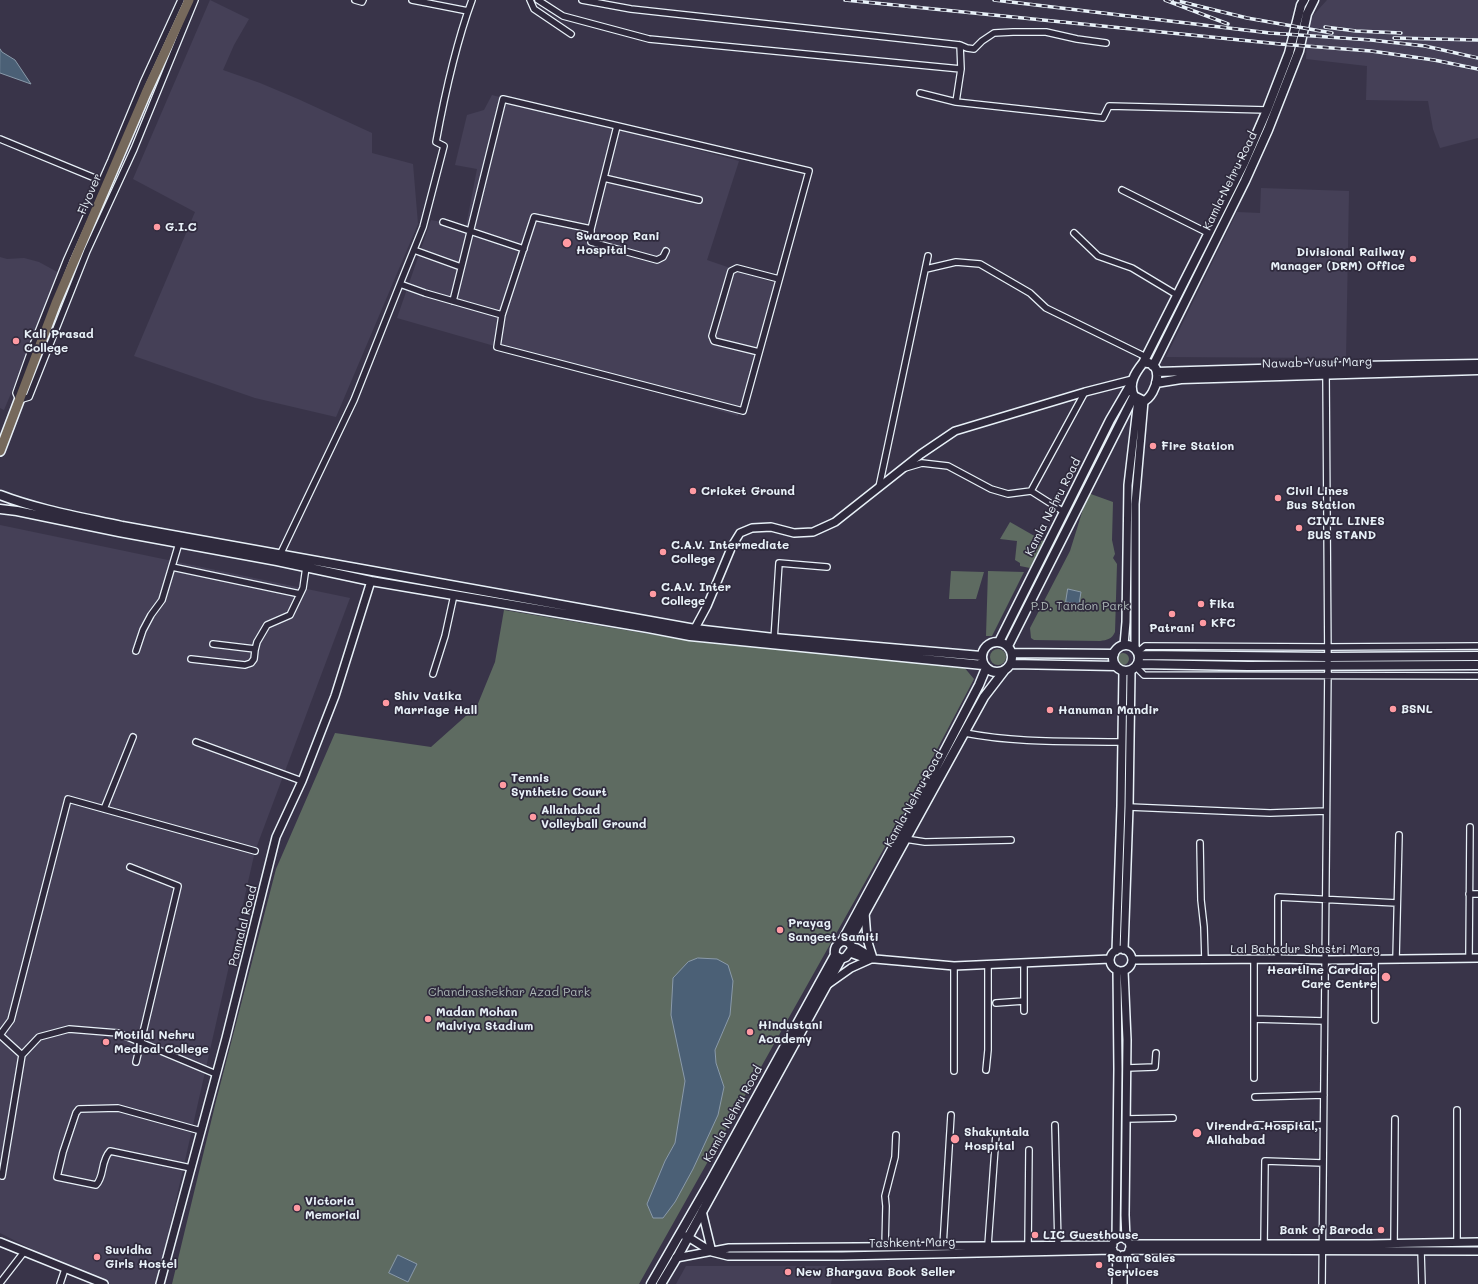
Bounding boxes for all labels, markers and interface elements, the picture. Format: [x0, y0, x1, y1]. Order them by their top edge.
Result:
street label: Kamla Nehru Road [1200, 129, 1260, 233]
street label: Flyover [75, 171, 105, 217]
place label: G.I.C [165, 220, 197, 234]
marker: G.I.C [152, 222, 162, 232]
place label: Swaroop Rani Hospital [576, 229, 659, 257]
marker: Swaroop Rani Hospital [561, 237, 573, 249]
place label: Divisional Railway Manager (DRM) Office [1270, 245, 1405, 273]
marker: Divisional Railway Manager (DRM) Office [1408, 254, 1418, 264]
place label: Kali Prasad College [24, 327, 94, 355]
marker: Kali Prasad College [11, 336, 21, 346]
street label: Nawab Yusuf Marg [1262, 355, 1372, 371]
place label: Fire Station [1161, 439, 1234, 453]
marker: Fire Station [1148, 441, 1158, 451]
street label: Kamla Nehru Road [1022, 456, 1084, 558]
place label: Cricket Ground [701, 484, 795, 498]
place label: Civil Lines Bus Station [1286, 484, 1355, 512]
marker: Cricket Ground [688, 486, 698, 496]
marker: Civil Lines Bus Station [1273, 493, 1283, 503]
place label: CIVIL LINES BUS STAND [1307, 514, 1385, 542]
marker: CIVIL LINES BUS STAND [1294, 523, 1304, 533]
place label: C.A.V. Intermediate College [671, 538, 789, 566]
marker: C.A.V. Intermediate College [658, 547, 668, 557]
place label: C.A.V. Inter College [661, 580, 731, 608]
marker: C.A.V. Inter College [648, 589, 658, 599]
place label: Fika [1209, 597, 1235, 611]
park label: P.D. Tandon Park [1031, 599, 1129, 613]
marker: Fika [1196, 599, 1206, 609]
marker: Patrani [1167, 609, 1177, 619]
place label: KFC [1211, 616, 1235, 630]
marker: KFC [1198, 618, 1208, 628]
place label: Patrani [1149, 621, 1195, 635]
place label: Shiv Vatika Marriage Hall [394, 689, 477, 717]
marker: Shiv Vatika Marriage Hall [381, 698, 391, 708]
place label: BSNL [1401, 702, 1433, 716]
place label: Hanuman Mandir [1058, 703, 1159, 717]
marker: BSNL [1388, 704, 1398, 714]
marker: Hanuman Mandir [1045, 705, 1055, 715]
street label: Kamla Nehru Road [882, 748, 946, 850]
place label: Tennis Synthetic Court [511, 771, 607, 799]
marker: Tennis Synthetic Court [498, 780, 508, 790]
place label: Allahabad Volleyball Ground [541, 803, 646, 831]
marker: Allahabad Volleyball Ground [528, 812, 538, 822]
street label: Pannalal Road [226, 884, 260, 968]
place label: Prayag Sangeet Samiti [788, 916, 879, 944]
marker: Prayag Sangeet Samiti [775, 925, 785, 935]
street label: Lal Bahadur Shastri Marg [1230, 942, 1380, 956]
place label: Heartline Cardiac Care Centre [1267, 963, 1377, 991]
marker: Heartline Cardiac Care Centre [1380, 971, 1392, 983]
park label: Chandrashekhar Azad Park [428, 985, 590, 999]
place label: Madan Mohan Malviya Stadium [436, 1005, 533, 1033]
marker: Madan Mohan Malviya Stadium [423, 1014, 433, 1024]
place label: Hindustani Academy [758, 1018, 823, 1046]
marker: Hindustani Academy [745, 1027, 755, 1037]
place label: Motilal Nehru Medical College [114, 1028, 209, 1056]
marker: Motilal Nehru Medical College [101, 1037, 111, 1047]
street label: Kamla Nehru Road [701, 1063, 765, 1165]
place label: Virendra Hospital, Allahabad [1206, 1119, 1318, 1147]
place label: Shakuntala Hospital [964, 1125, 1029, 1153]
marker: Virendra Hospital, Allahabad [1191, 1127, 1203, 1139]
marker: Shakuntala Hospital [949, 1133, 961, 1145]
place label: Victoria Memorial [305, 1194, 360, 1222]
marker: Victoria Memorial [292, 1203, 302, 1213]
place label: Bank of Baroda [1279, 1223, 1373, 1237]
marker: Bank of Baroda [1376, 1225, 1386, 1235]
place label: LIC Guesthouse [1043, 1228, 1138, 1242]
marker: LIC Guesthouse [1030, 1230, 1040, 1240]
street label: Tashkent Marg [869, 1235, 955, 1251]
place label: Suvidha Girls Hostel [105, 1243, 177, 1271]
place label: Rama Sales Services [1107, 1251, 1175, 1279]
marker: Suvidha Girls Hostel [92, 1252, 102, 1262]
marker: Rama Sales Services [1094, 1260, 1104, 1270]
place label: New Bhargava Book Seller [796, 1265, 955, 1279]
marker: New Bhargava Book Seller [783, 1267, 793, 1277]

